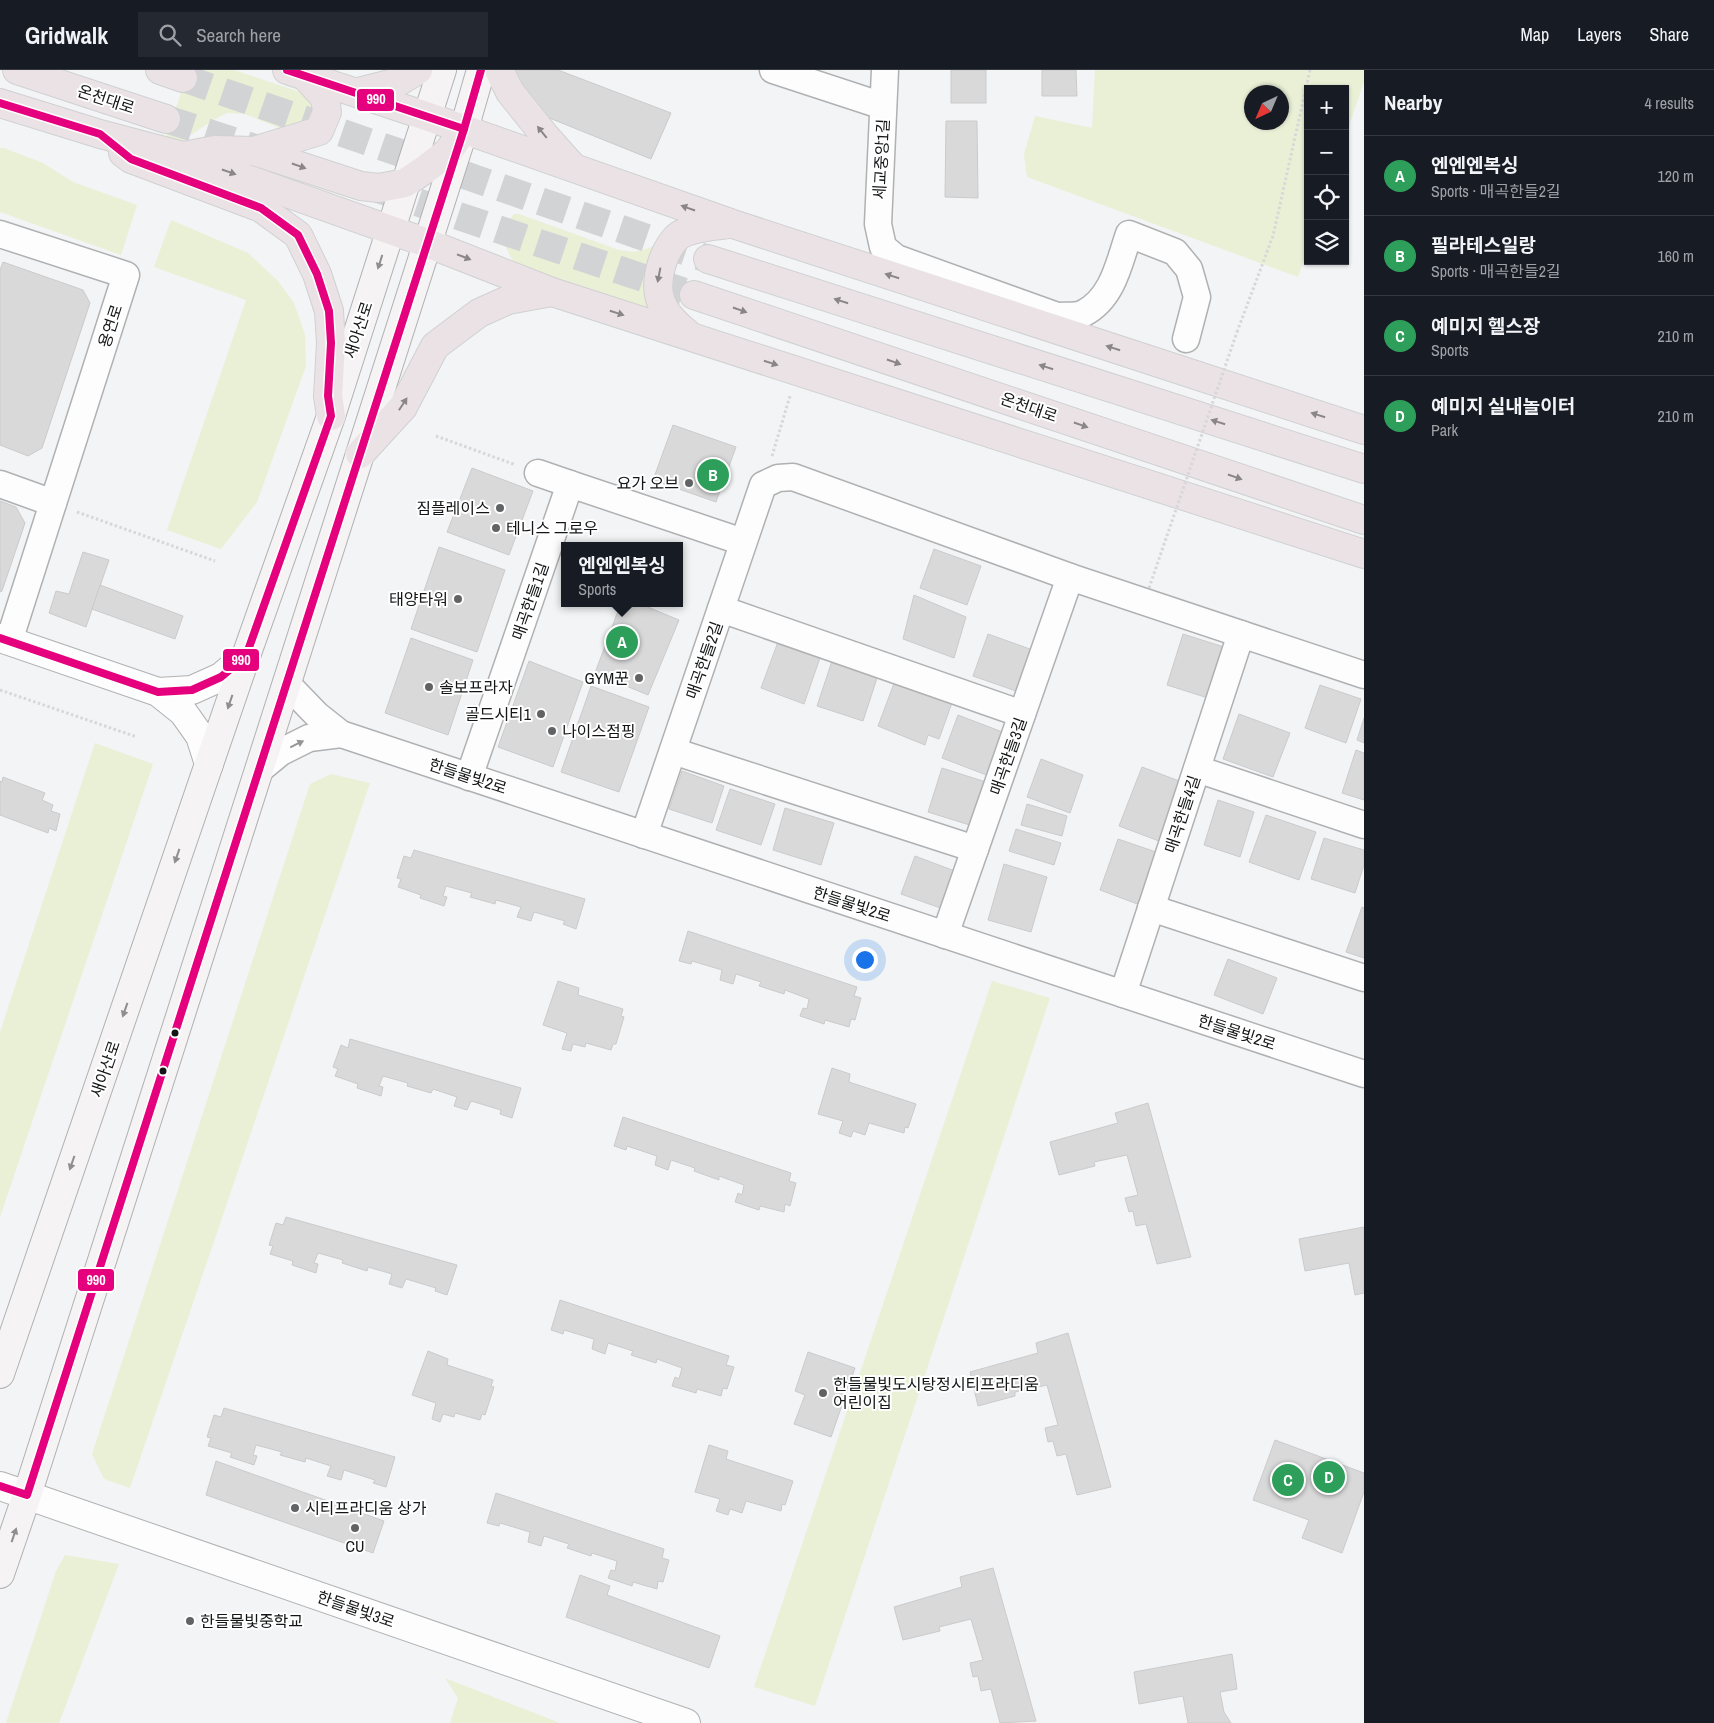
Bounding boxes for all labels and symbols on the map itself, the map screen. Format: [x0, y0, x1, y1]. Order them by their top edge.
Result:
street label: 온천대로 [75, 79, 138, 119]
north arrow [1244, 85, 1289, 130]
line badge: 990 [356, 88, 395, 112]
text: 990 [366, 90, 386, 108]
street label: 세교중앙1길 [868, 118, 894, 200]
one-way arrow [536, 125, 547, 138]
one-way arrow [292, 162, 307, 170]
one-way arrow [222, 169, 237, 176]
one-way arrow [681, 204, 696, 211]
one-way arrow [457, 254, 471, 262]
one-way arrow [376, 255, 383, 270]
one-way arrow [655, 268, 663, 283]
one-way arrow [885, 272, 900, 279]
one-way arrow [834, 297, 849, 305]
street label: 새아산로 [338, 298, 378, 361]
street label: 용연로 [93, 301, 127, 350]
one-way arrow [733, 306, 748, 314]
one-way arrow [610, 309, 625, 317]
one-way arrow [1105, 344, 1120, 352]
one-way arrow [887, 358, 902, 366]
one-way arrow [764, 360, 779, 368]
one-way arrow [1039, 363, 1054, 370]
street label: 온천대로 [998, 387, 1061, 427]
one-way arrow [398, 398, 408, 411]
one-way arrow [1310, 410, 1325, 418]
one-way arrow [1210, 418, 1225, 425]
one-way arrow [1074, 421, 1089, 429]
pin: B [697, 456, 729, 494]
place label: 요가 오브 [616, 472, 679, 494]
one-way arrow [1228, 473, 1243, 481]
marker: 요가 오브 [683, 477, 695, 489]
place label: 짐플레이스 [416, 497, 490, 519]
marker: 짐플레이스 [494, 502, 506, 514]
place label: 테니스 그로우 [506, 517, 598, 539]
marker: 테니스 그로우 [490, 522, 502, 534]
street label: 매곡한들1길 [506, 559, 554, 643]
place label: 태양타워 [389, 588, 448, 610]
marker: 태양타워 [452, 593, 464, 605]
street label: 매곡한들2길 [680, 618, 728, 702]
pin: A [606, 623, 638, 661]
line badge: 990 [222, 648, 260, 672]
text: 990 [231, 651, 251, 669]
place label: GYM꾼 [584, 667, 629, 689]
marker: GYM꾼 [633, 672, 645, 684]
place label: 솔보프라자 [439, 676, 513, 698]
marker: 솔보프라자 [423, 681, 435, 693]
one-way arrow [226, 695, 234, 710]
place label: 골드시티1 [465, 703, 532, 725]
marker: 골드시티1 [535, 708, 547, 720]
street label: 매곡한들3길 [984, 714, 1032, 798]
place label: 나이스점핑 [562, 720, 636, 742]
marker: 나이스점핑 [546, 725, 558, 737]
one-way arrow [289, 740, 304, 749]
street label: 한들물빛2로 [426, 753, 510, 799]
street label: 매곡한들4길 [1159, 772, 1205, 856]
one-way arrow [173, 849, 181, 864]
street label: 한들물빛2로 [810, 881, 894, 927]
your location [852, 947, 878, 973]
one-way arrow [121, 1002, 128, 1017]
street label: 한들물빛2로 [1195, 1009, 1279, 1055]
unlabelled marker [170, 1028, 180, 1038]
street label: 새아산로 [85, 1037, 125, 1100]
unlabelled marker [158, 1066, 168, 1076]
one-way arrow [68, 1156, 75, 1171]
line badge: 990 [77, 1268, 115, 1292]
text: 990 [86, 1271, 106, 1289]
place label: 한들물빛도시탕정시티프라디움 어린이집 [833, 1373, 1039, 1413]
marker: 한들물빛도시탕정시티프라디움 어린이집 [817, 1387, 829, 1399]
pin: D [1313, 1458, 1345, 1496]
pin: C [1272, 1461, 1304, 1499]
place label: 시티프라디움 상가 [305, 1497, 427, 1519]
marker: 시티프라디움 상가 [289, 1502, 301, 1514]
marker: CU [349, 1522, 361, 1534]
one-way arrow [10, 1527, 18, 1542]
place label: CU [346, 1535, 364, 1557]
street label: 한들물빛3로 [314, 1585, 398, 1633]
place label: 한들물빛중학교 [200, 1610, 303, 1632]
marker: 한들물빛중학교 [184, 1615, 196, 1627]

